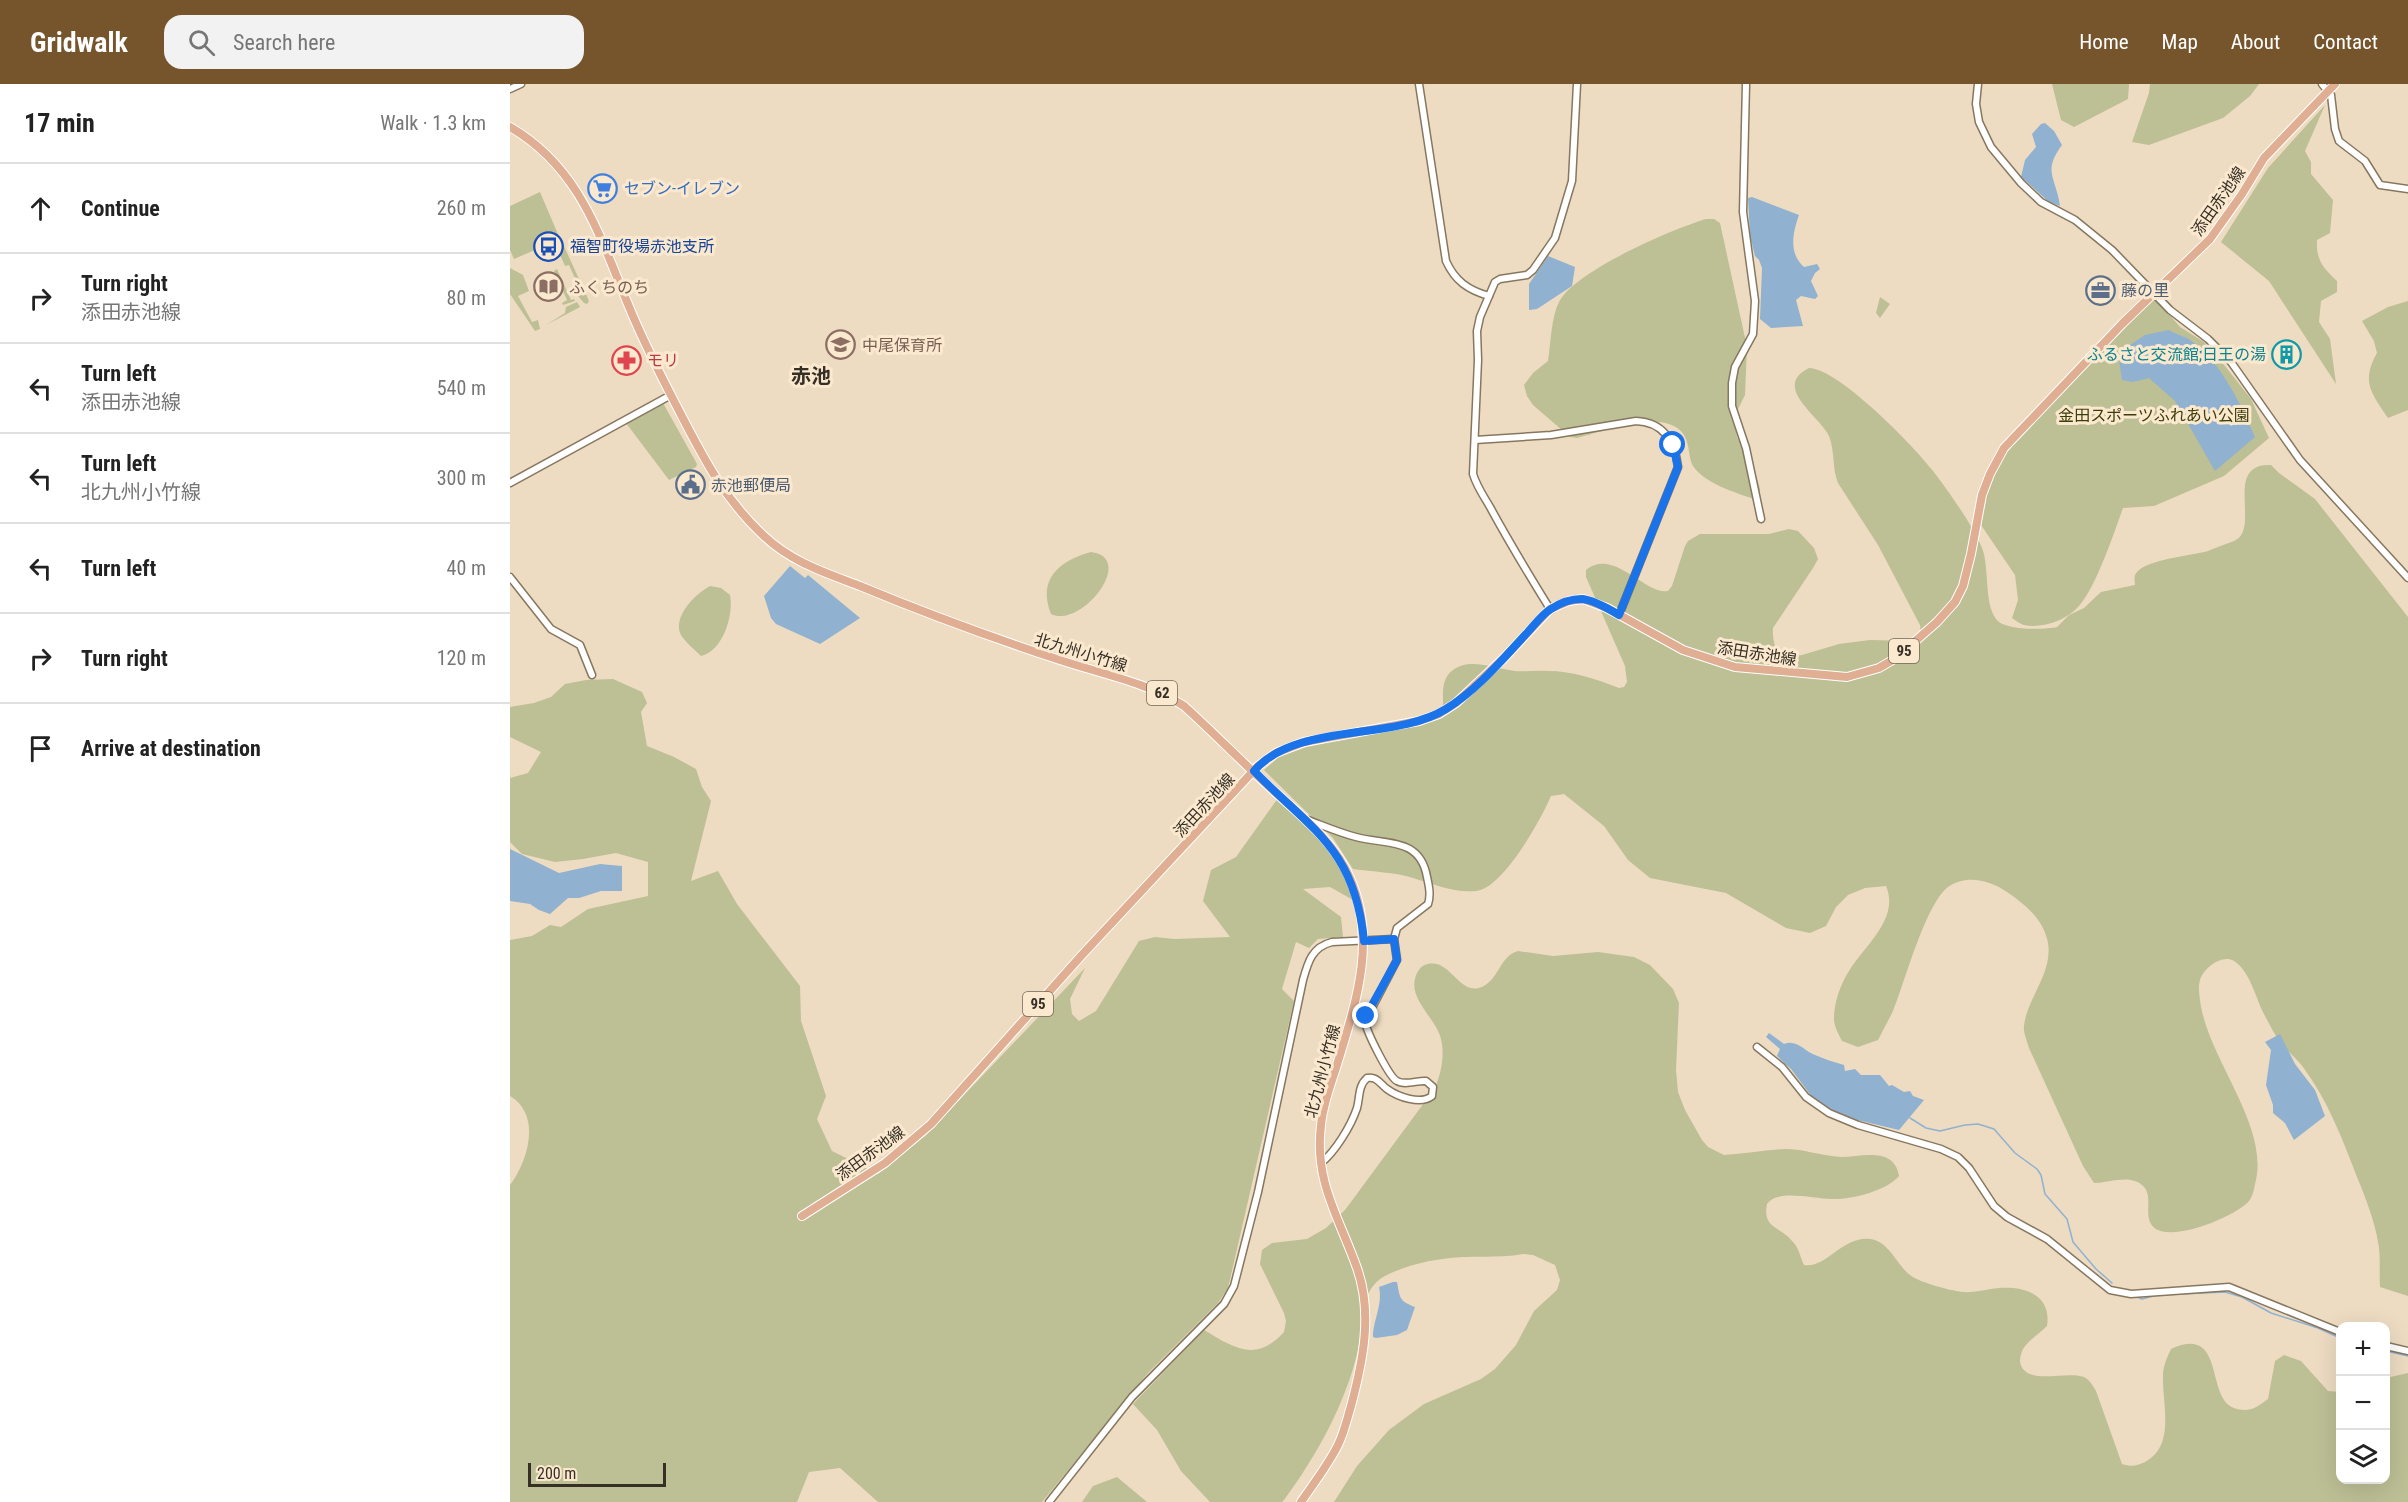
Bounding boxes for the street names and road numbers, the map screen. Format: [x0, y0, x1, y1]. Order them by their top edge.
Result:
street label: 添田赤池線 [2188, 163, 2249, 240]
street label: 北九州小竹線 [1032, 629, 1130, 676]
street label: 添田赤池線 [1716, 638, 1798, 669]
road number: 95 [1889, 639, 1919, 663]
road number: 62 [1147, 681, 1177, 705]
street label: 添田赤池線 [1170, 770, 1239, 841]
road number: 95 [1023, 992, 1053, 1016]
street label: 北九州小竹線 [1301, 1022, 1344, 1120]
street label: 添田赤池線 [832, 1122, 908, 1185]

